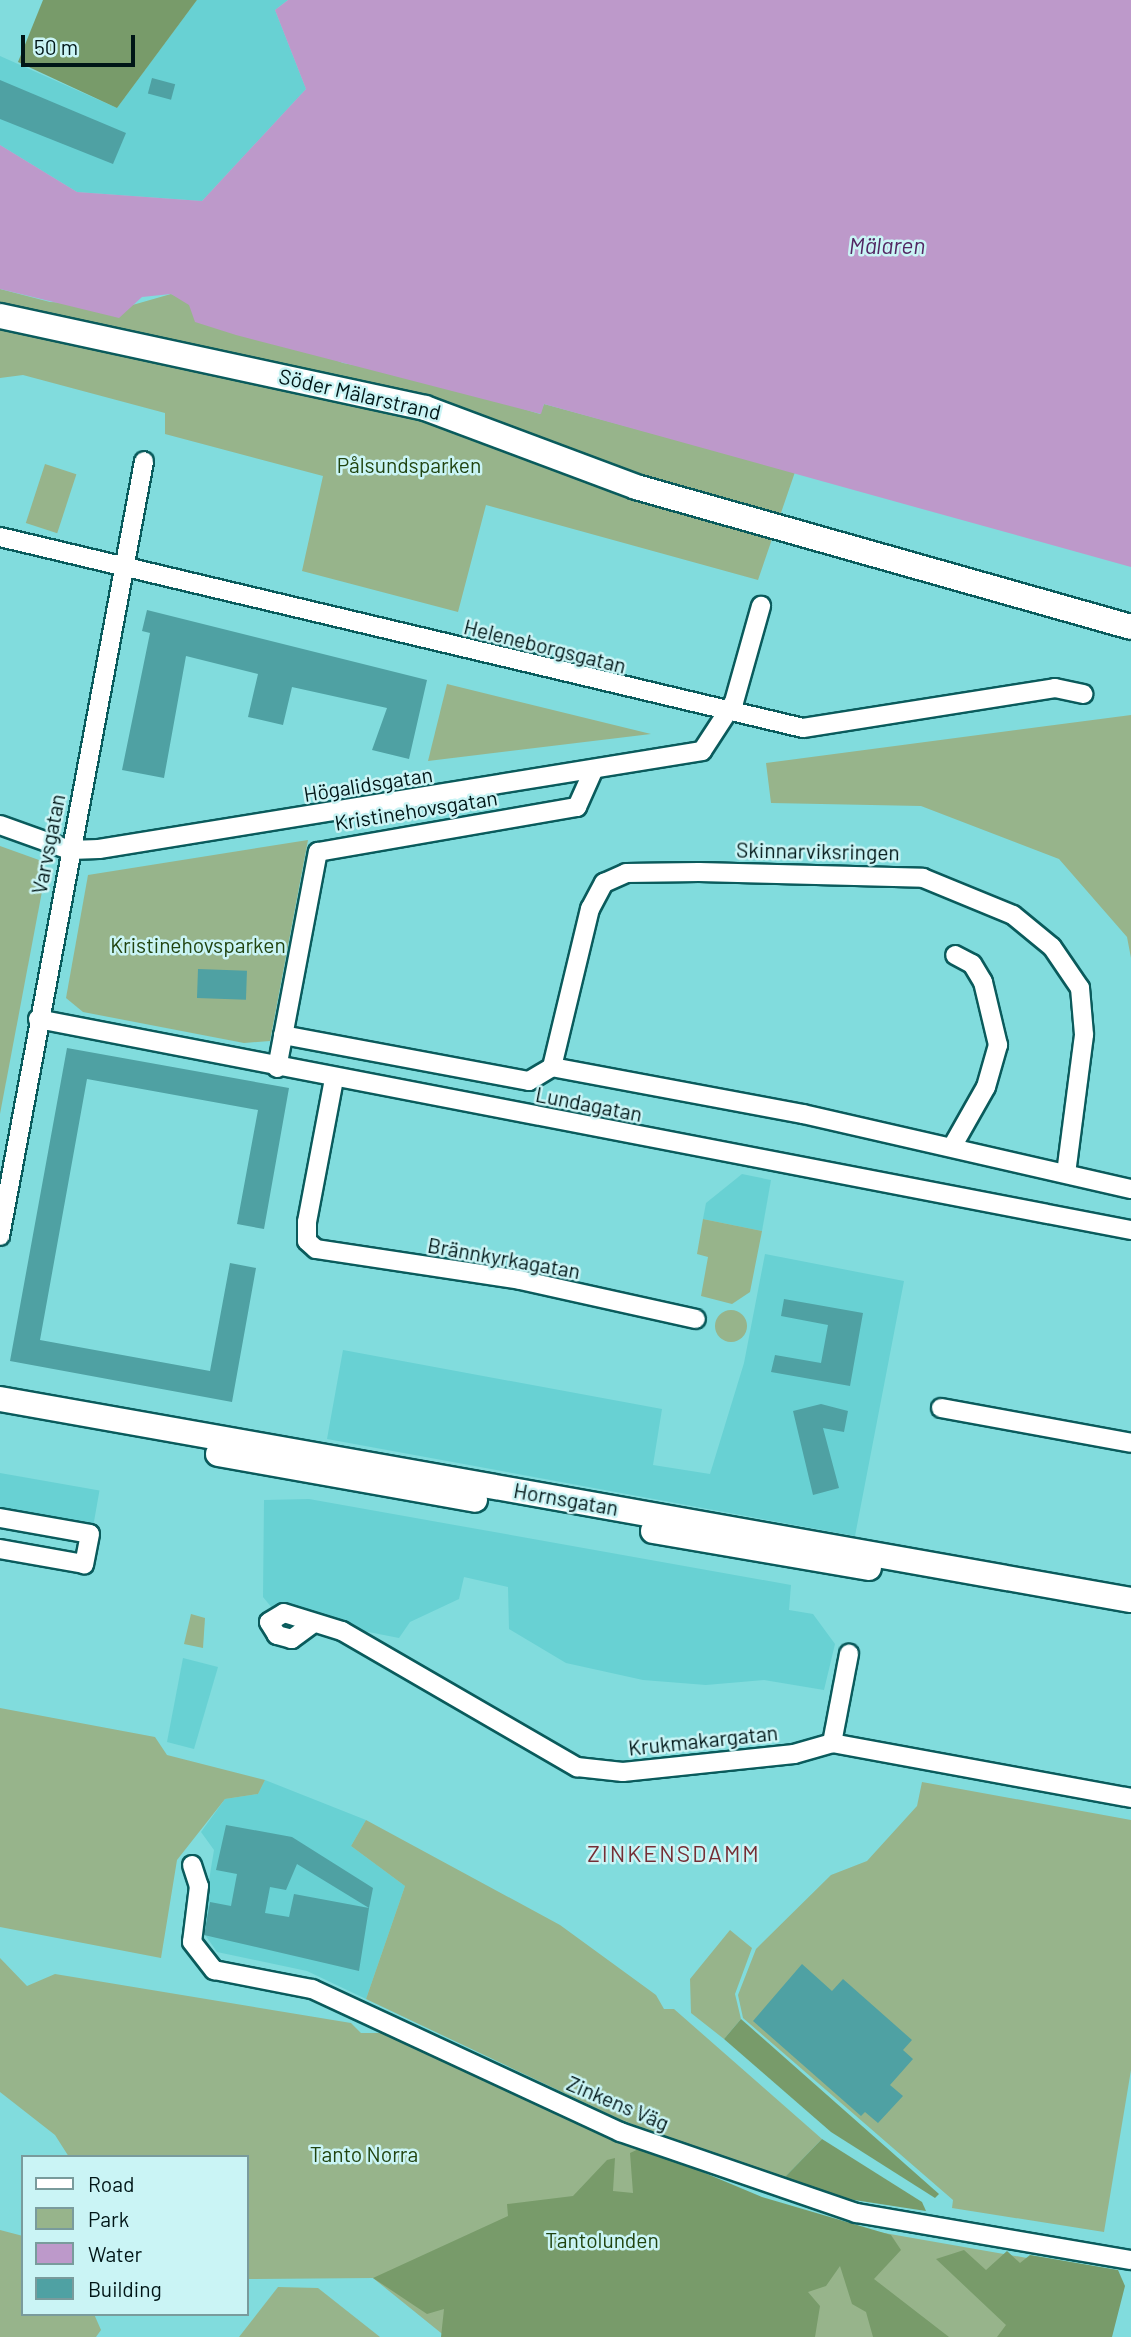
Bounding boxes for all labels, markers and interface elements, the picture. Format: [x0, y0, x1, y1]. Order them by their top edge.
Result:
scale bar [24, 21, 138, 65]
text: 50 m [34, 34, 78, 59]
water label: Mälaren [849, 231, 925, 259]
street label: Söder Mälarstrand [276, 363, 444, 425]
park label: Pålsundsparken [337, 452, 481, 478]
street label: Heleneborgsgatan [461, 614, 629, 678]
street label: Högalidsgatan [302, 761, 434, 807]
street label: Kristinehovsgatan [333, 785, 499, 835]
street label: Varvsgatan [26, 792, 70, 896]
street label: Skinnarviksringen [736, 837, 900, 865]
park label: Kristinehovsparken [110, 932, 286, 958]
street label: Lundagatan [534, 1081, 644, 1127]
street label: Brännkyrkagatan [426, 1232, 582, 1284]
street label: Hornsgatan [512, 1477, 620, 1521]
street label: Krukmakargatan [627, 1720, 779, 1760]
district label: ZINKENSDAMM [589, 1839, 759, 1867]
street label: Zinkens Väg [563, 2070, 673, 2136]
park label: Tanto Norra [310, 2141, 418, 2167]
legend [21, 2155, 248, 2316]
text: Road [88, 2171, 134, 2196]
text: Park [88, 2206, 129, 2231]
park label: Tantolunden [545, 2227, 659, 2253]
text: Water [88, 2241, 142, 2266]
text: Building [88, 2276, 162, 2301]

